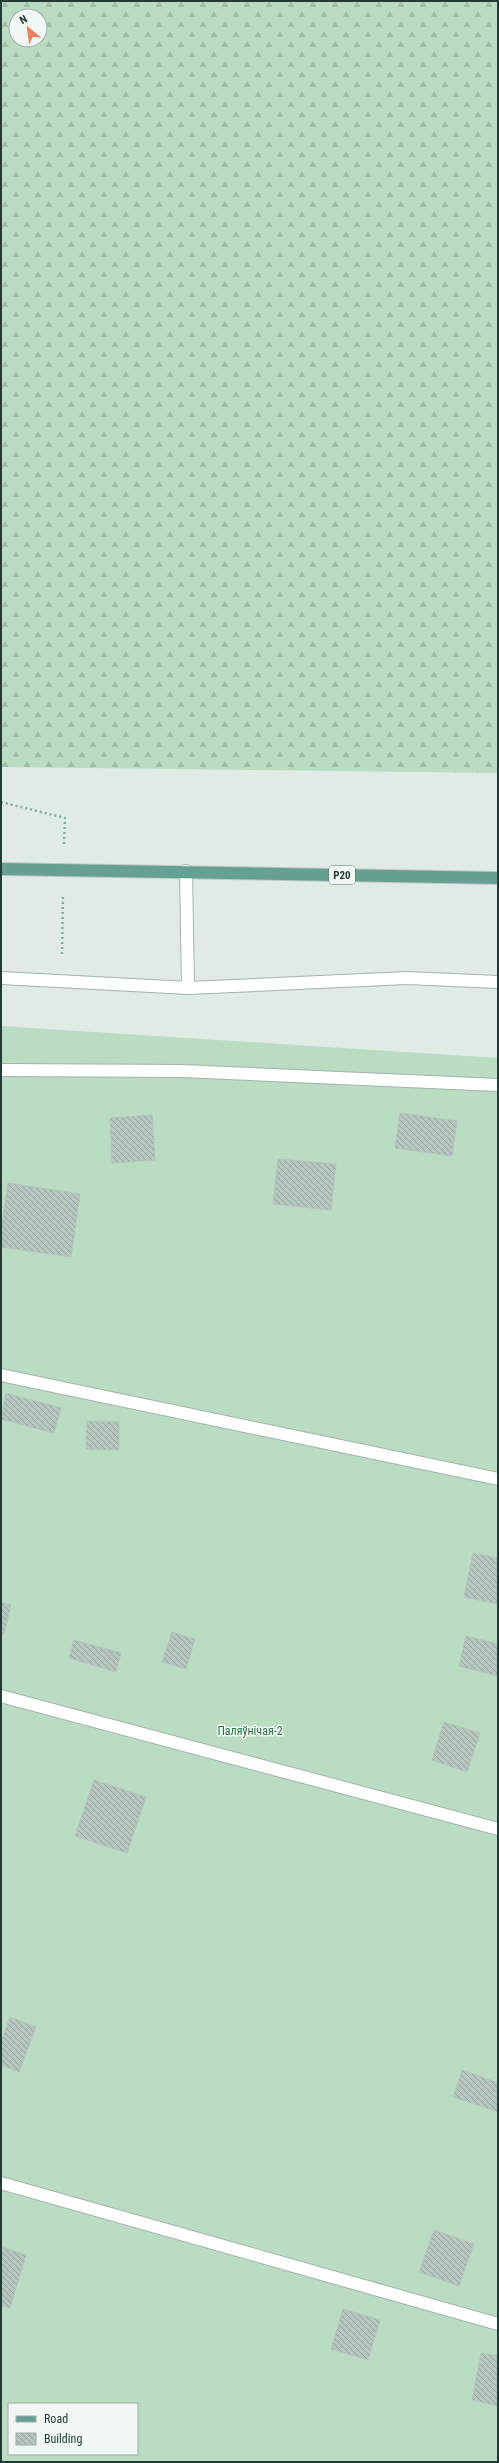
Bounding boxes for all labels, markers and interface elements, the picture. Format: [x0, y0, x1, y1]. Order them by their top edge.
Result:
north arrow [8, 8, 48, 48]
text: N [17, 12, 30, 27]
road number: Р20 [329, 866, 355, 884]
park label: Паляўнічая-2 [217, 1724, 283, 1738]
legend [8, 2403, 138, 2455]
text: Road [44, 2412, 68, 2426]
text: Building [44, 2432, 82, 2446]

